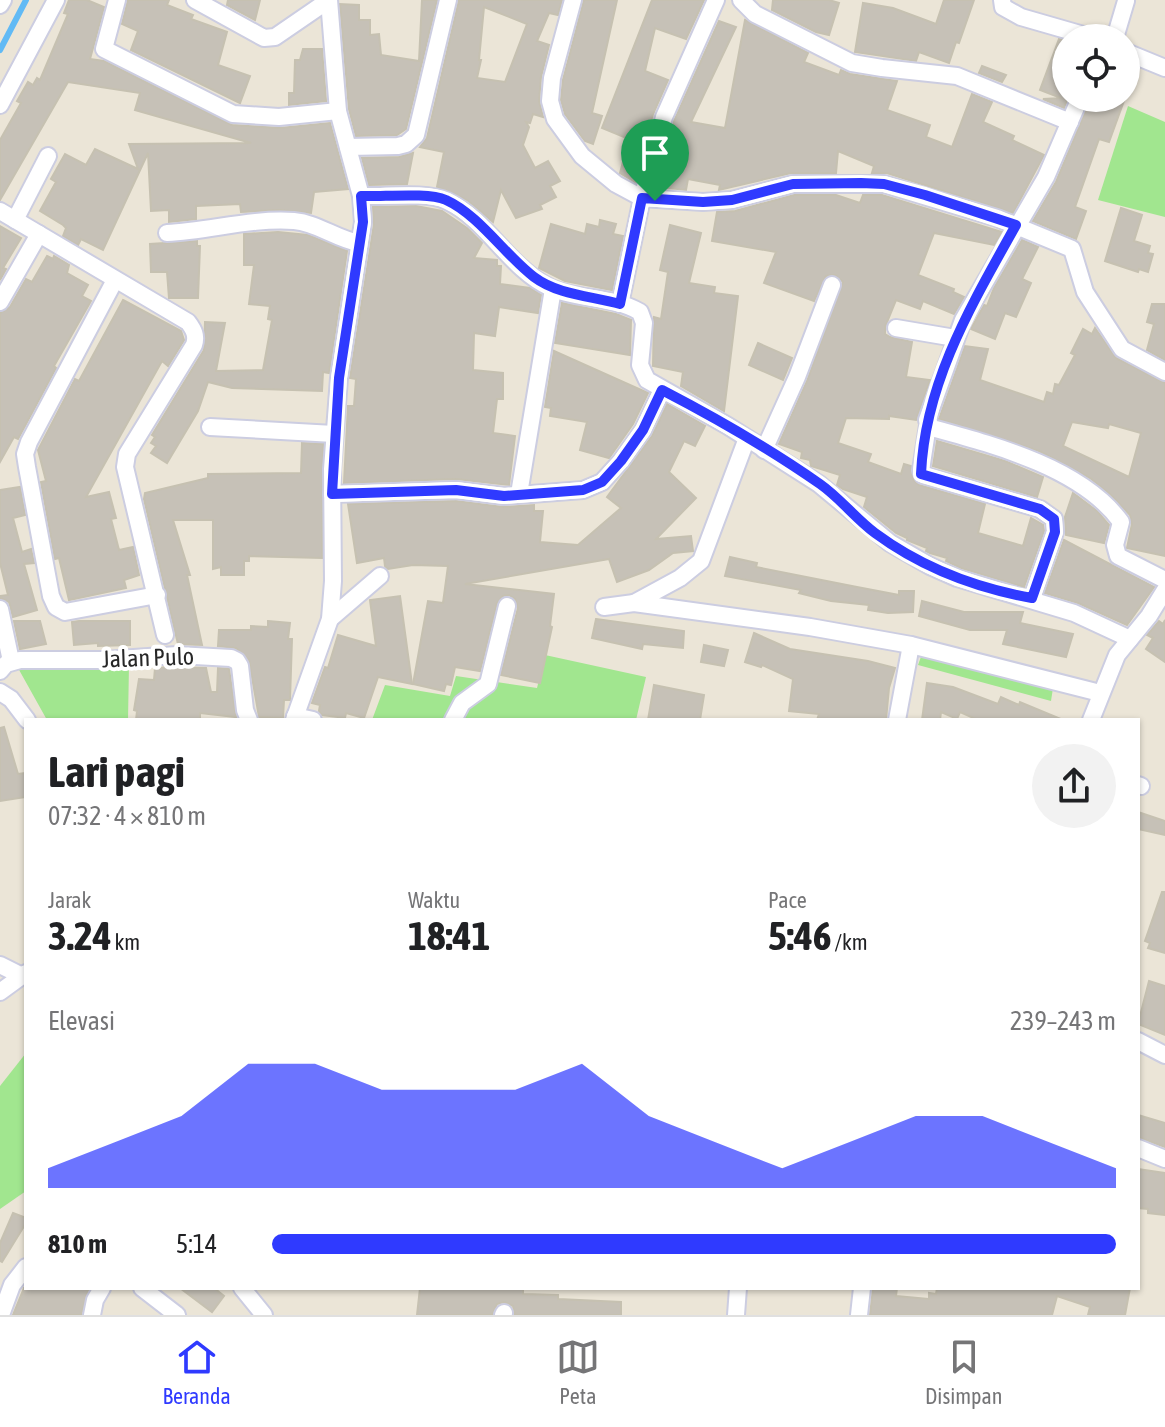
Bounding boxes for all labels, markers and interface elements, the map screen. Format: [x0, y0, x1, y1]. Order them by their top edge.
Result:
map controls [1052, 24, 1140, 112]
button: locate [1052, 24, 1140, 112]
pin [621, 119, 689, 201]
icon: arrive [633, 131, 677, 175]
street label: Jalan Pulo [102, 642, 194, 673]
button: share [1032, 744, 1116, 828]
text: Lari pagi [48, 746, 185, 796]
text: 07:32 · 4 × 810 m [48, 801, 206, 831]
text: Jarak [48, 887, 91, 913]
text: Waktu [408, 887, 460, 913]
text: Pace [768, 887, 807, 913]
text: 3.24 [48, 913, 112, 958]
text: 18:41 [408, 913, 490, 958]
text: 5:46 [768, 913, 832, 958]
text: km [112, 929, 140, 955]
text: /km [832, 929, 868, 955]
text: Elevasi [48, 1006, 115, 1036]
text: 239–243 m [1010, 1006, 1116, 1036]
text: 810 m [48, 1229, 107, 1259]
text: 5:14 [176, 1229, 217, 1259]
tab: Beranda [163, 1335, 231, 1409]
tab: Peta [556, 1335, 600, 1409]
tab: Disimpan [925, 1335, 1002, 1409]

